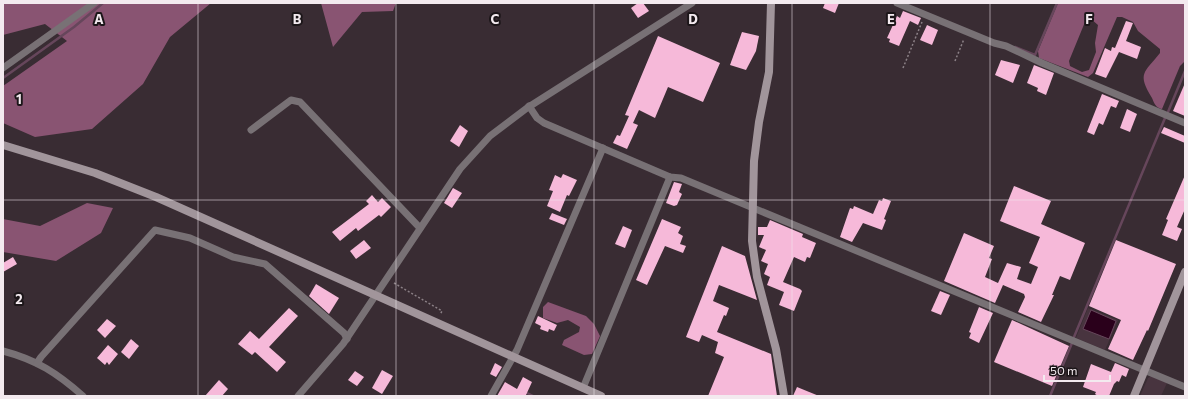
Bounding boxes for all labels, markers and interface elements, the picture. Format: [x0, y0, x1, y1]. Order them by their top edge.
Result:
text: A [94, 11, 104, 27]
text: B [293, 11, 302, 27]
text: C [491, 11, 500, 27]
text: D [688, 11, 698, 27]
text: E [887, 11, 895, 27]
text: F [1085, 11, 1093, 27]
text: 1 [16, 91, 22, 107]
text: 2 [15, 291, 23, 307]
scale bar [1044, 357, 1110, 383]
text: 50 m [1050, 363, 1078, 377]

